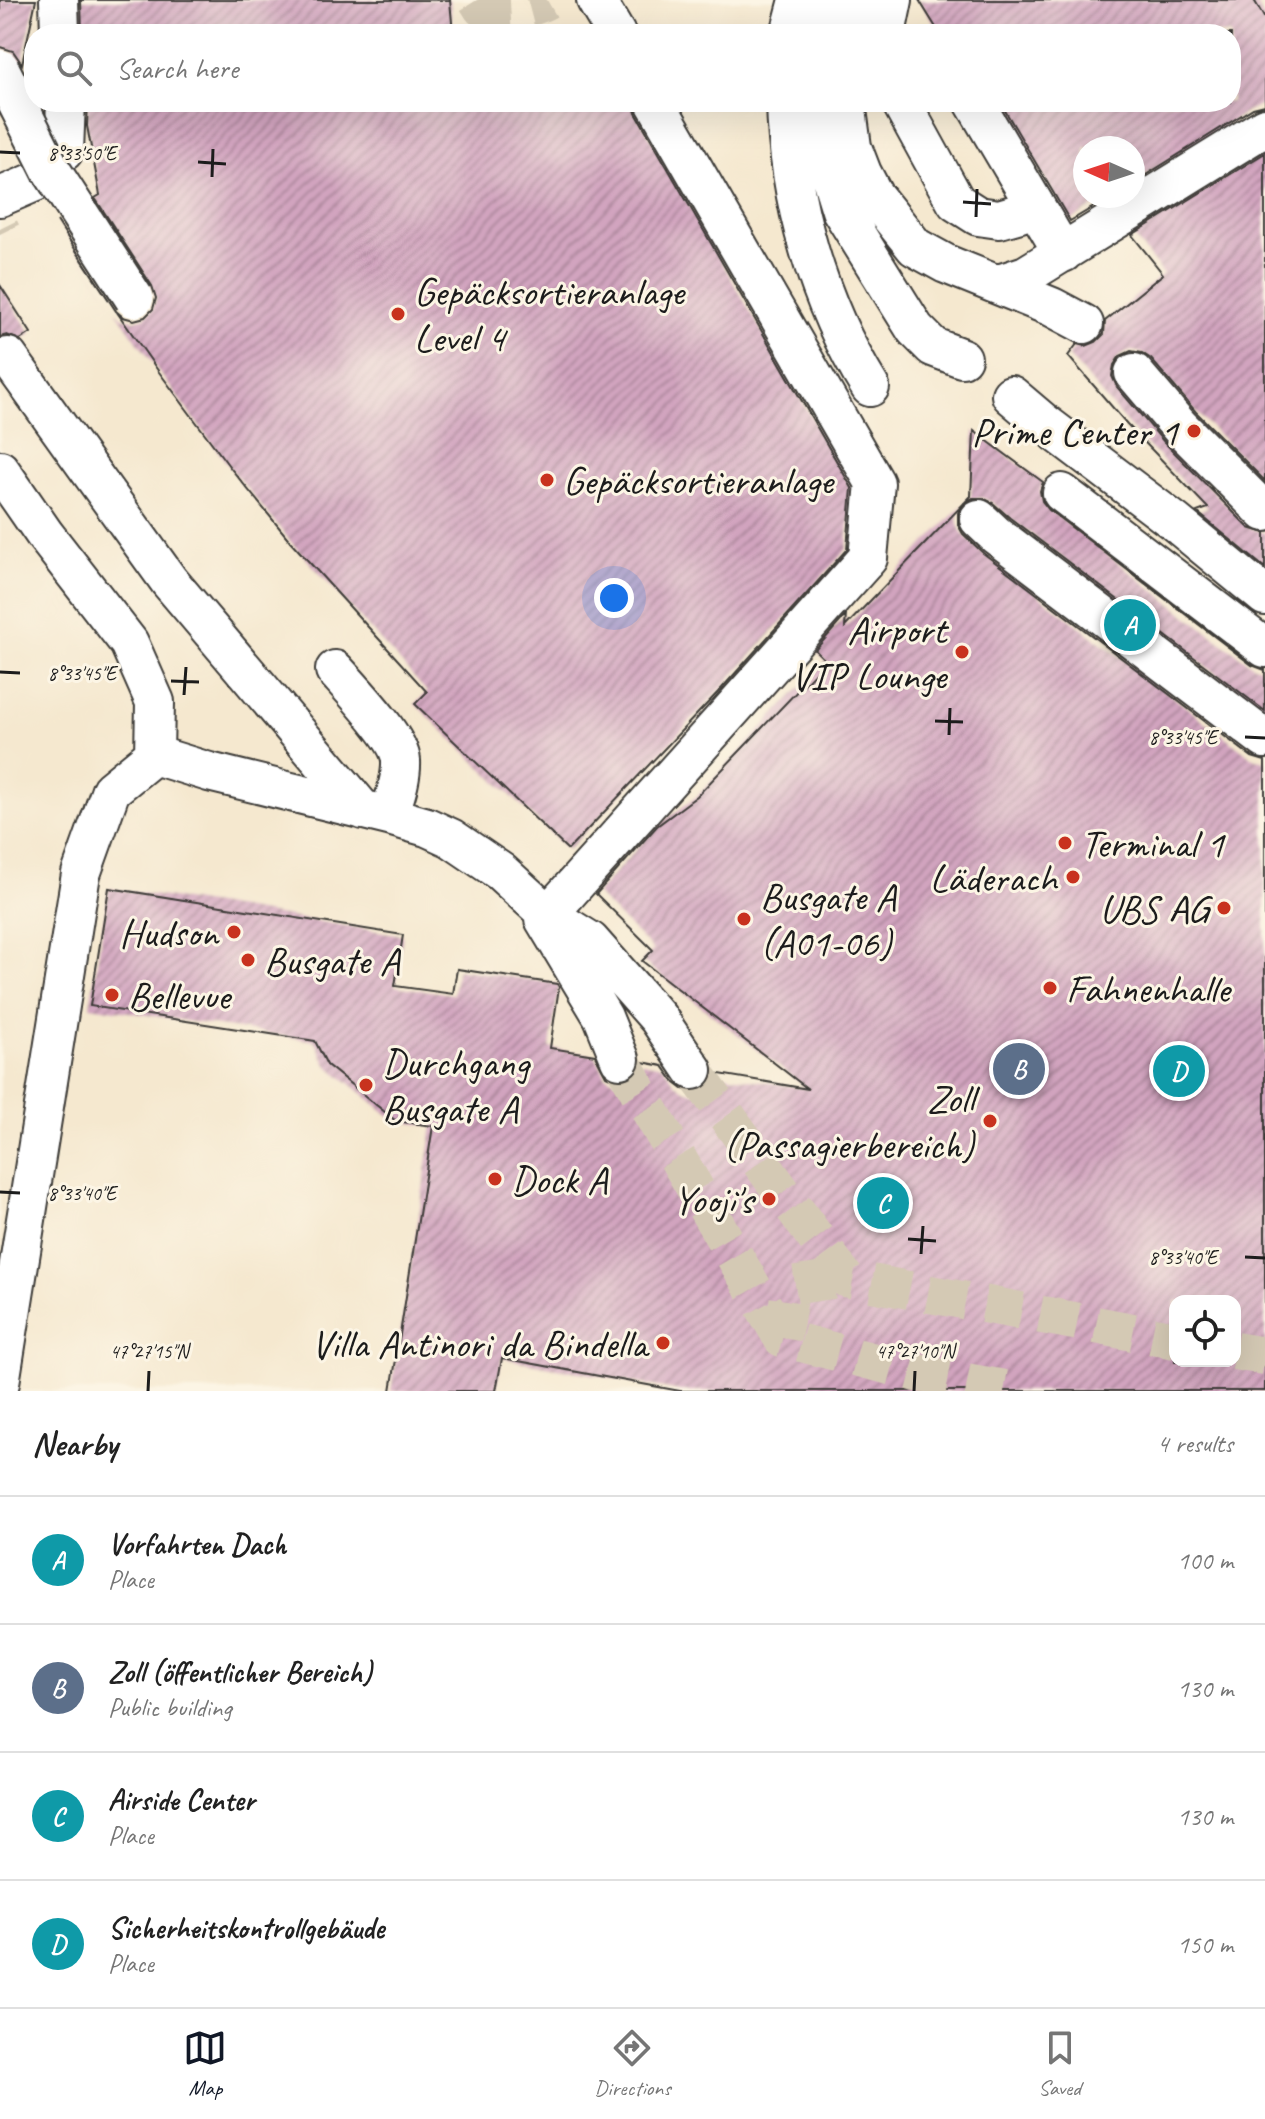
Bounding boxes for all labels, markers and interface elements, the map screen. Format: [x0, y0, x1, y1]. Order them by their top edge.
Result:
search box [24, 24, 1241, 112]
icon: search [52, 46, 96, 90]
text: Search here [116, 49, 238, 87]
north arrow [1073, 136, 1145, 208]
text: 8°33'50"E [48, 141, 119, 166]
place label: Gepäcksortieranlage Level 4 [414, 267, 687, 363]
marker: Gepäcksortieranlage Level 4 [389, 305, 407, 323]
place label: Prime Center 1 [972, 407, 1180, 457]
marker: Prime Center 1 [1185, 422, 1203, 440]
place label: Gepäcksortieranlage [563, 456, 836, 506]
marker: Gepäcksortieranlage [538, 471, 556, 489]
your location [594, 578, 634, 618]
pin: A [1104, 595, 1156, 655]
place label: Airport VIP Lounge [791, 605, 950, 701]
marker: Airport VIP Lounge [953, 643, 971, 661]
text: 8°33'45"E [48, 661, 119, 686]
text: 8°33'45"E [1149, 725, 1220, 750]
place label: Terminal 1 [1081, 819, 1226, 869]
marker: Terminal 1 [1056, 834, 1074, 852]
place label: Läderach [930, 853, 1059, 903]
marker: Läderach [1064, 868, 1082, 886]
place label: Busgate A (A01-06) [760, 872, 897, 968]
place label: UBS AG [1100, 884, 1213, 934]
marker: UBS AG [1215, 899, 1233, 917]
place label: Hudson [119, 908, 220, 958]
marker: Busgate A (A01-06) [735, 910, 753, 928]
marker: Hudson [225, 923, 243, 941]
place label: Busgate A [264, 936, 401, 986]
marker: Busgate A [239, 951, 257, 969]
place label: Fahnenhalle [1066, 964, 1232, 1014]
place label: Bellevue [128, 971, 233, 1021]
marker: Fahnenhalle [1041, 979, 1059, 997]
marker: Bellevue [103, 986, 121, 1004]
place label: Durchgang Busgate A [382, 1038, 532, 1134]
pin: B [993, 1039, 1045, 1099]
pin: D [1153, 1041, 1205, 1101]
place label: Zoll (Passagierbereich) [723, 1074, 980, 1170]
marker: Durchgang Busgate A [357, 1076, 375, 1094]
marker: Zoll (Passagierbereich) [981, 1112, 999, 1130]
place label: Dock A [511, 1155, 609, 1205]
marker: Dock A [486, 1170, 504, 1188]
pin: C [857, 1173, 909, 1233]
place label: Yooji's [673, 1175, 756, 1225]
text: 8°33'40"E [48, 1181, 119, 1206]
marker: Yooji's [760, 1190, 778, 1208]
text: 8°33'40"E [1149, 1245, 1220, 1270]
map controls [1169, 1295, 1241, 1367]
button: locate [1169, 1295, 1241, 1367]
place label: Villa Antinori da Bindella [311, 1319, 651, 1369]
marker: Villa Antinori da Bindella [654, 1334, 672, 1352]
text: 47°27'15"N [110, 1339, 191, 1364]
text: 47°27'10"N [876, 1339, 957, 1364]
text: Nearby [32, 1422, 118, 1465]
text: 4 results [1157, 1427, 1233, 1460]
text: Vorfahrten Dach [108, 1525, 286, 1563]
text: A [51, 1544, 65, 1577]
text: 100 m [1177, 1544, 1233, 1577]
text: Place [108, 1563, 154, 1596]
text: Zoll (öffentlicher Bereich) [108, 1653, 372, 1691]
text: B [51, 1672, 65, 1705]
text: 130 m [1177, 1672, 1233, 1705]
text: Public building [108, 1691, 231, 1724]
text: Airside Center [108, 1781, 255, 1819]
text: C [52, 1800, 64, 1833]
text: 130 m [1177, 1800, 1233, 1833]
text: Place [108, 1819, 154, 1852]
text: Sicherheitskontrollgebäude [108, 1909, 384, 1947]
text: D [50, 1928, 66, 1961]
text: 150 m [1177, 1928, 1233, 1961]
text: Place [108, 1947, 154, 1980]
tab: Map [183, 2026, 227, 2102]
tab: Directions [594, 2026, 671, 2102]
tab: Saved [1038, 2026, 1082, 2102]

